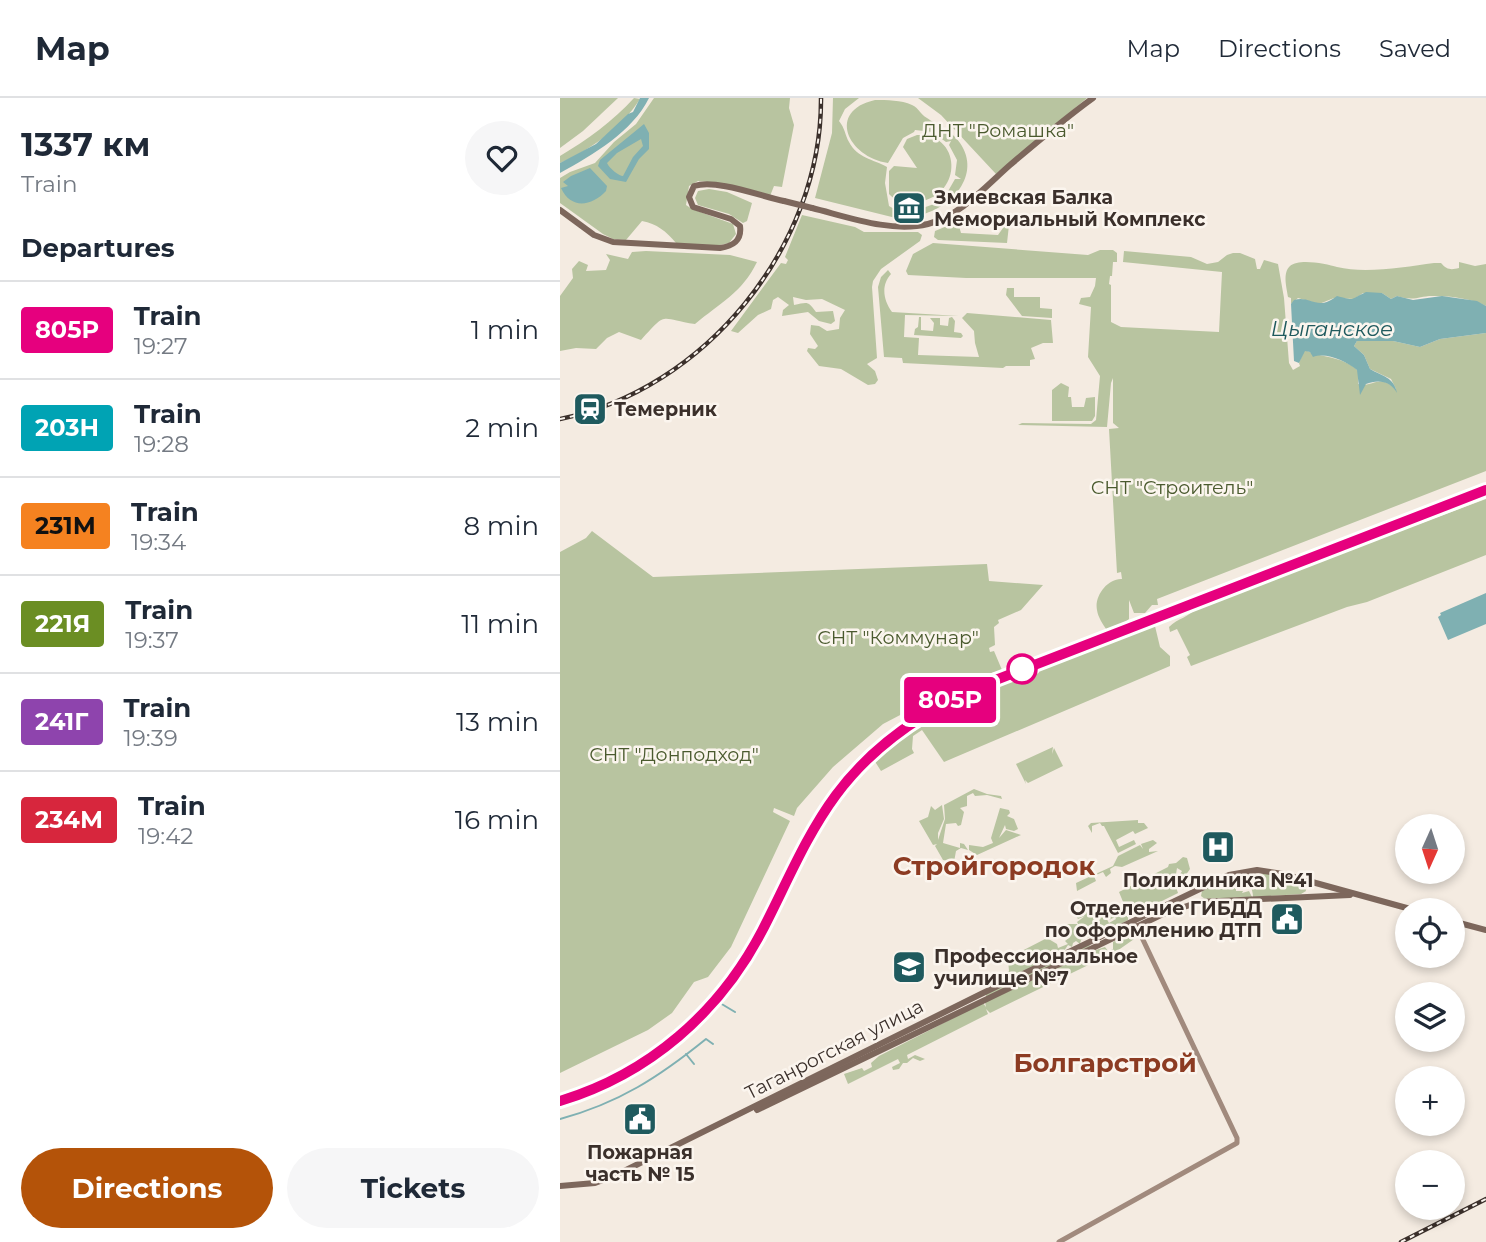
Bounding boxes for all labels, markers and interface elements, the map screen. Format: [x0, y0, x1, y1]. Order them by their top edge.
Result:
text: Map [35, 28, 110, 68]
text: Map [1127, 34, 1180, 63]
text: Directions [1218, 34, 1341, 63]
text: Saved [1379, 34, 1451, 63]
park label: ДНТ "Ромашка" [922, 119, 1074, 142]
button: heart [465, 121, 539, 195]
text: 1337 км [21, 124, 150, 164]
text: Train [21, 170, 77, 198]
place label: Змиевская Балка Мемориальный Комплекс [933, 186, 1205, 231]
museum icon: Змиевская Балка Мемориальный Комплекс [890, 189, 928, 227]
text: Departures [21, 232, 175, 264]
text: Train [134, 300, 202, 332]
text: 1 min [471, 314, 539, 346]
text: 805Р [35, 315, 99, 344]
water label: Цыганское [1271, 316, 1393, 341]
text: 19:27 [134, 332, 188, 360]
station icon: Темерник [571, 390, 609, 428]
text: Train [134, 398, 202, 430]
place label: Темерник [614, 398, 718, 421]
text: 2 min [465, 412, 539, 444]
text: 203Н [35, 413, 99, 442]
text: 19:28 [134, 430, 189, 458]
park label: СНТ "Строитель" [1091, 476, 1253, 499]
text: Train [131, 496, 199, 528]
text: 8 min [463, 510, 539, 542]
text: 231М [35, 511, 96, 540]
text: 19:34 [131, 528, 186, 556]
text: Train [125, 594, 193, 626]
text: 11 min [461, 608, 539, 640]
text: 221Я [35, 609, 90, 638]
text: 19:37 [125, 626, 179, 654]
park label: СНТ "Коммунар" [817, 626, 979, 649]
unlabelled marker [1007, 654, 1037, 684]
line badge: 805Р [901, 677, 999, 723]
text: 805Р [918, 685, 982, 714]
text: Train [124, 692, 191, 724]
text: 13 min [456, 706, 539, 738]
text: 241Г [35, 707, 89, 736]
text: 19:39 [124, 724, 178, 752]
park label: СНТ "Донподход" [589, 743, 759, 766]
text: Train [138, 790, 206, 822]
text: 16 min [455, 804, 539, 836]
text: 234М [35, 805, 103, 834]
north arrow [1395, 814, 1465, 884]
map controls [1395, 814, 1465, 1220]
text: 19:42 [138, 822, 193, 850]
hospital icon: Поликлиника №41 [1199, 828, 1237, 866]
district label: Стройгородок [893, 850, 1096, 882]
place label: Поликлиника №41 [1123, 869, 1313, 892]
place label: Отделение ГИБДД по оформлению ДТП [1045, 897, 1262, 942]
button: locate [1395, 898, 1465, 968]
public building icon: Отделение ГИБДД по оформлению ДТП [1268, 900, 1306, 938]
place label: Профессиональное училище №7 [933, 945, 1138, 990]
school or university icon: Профессиональное училище №7 [890, 948, 928, 986]
button: layers [1395, 982, 1465, 1052]
street label: Таганрогская улица [741, 995, 927, 1104]
district label: Болгарстрой [1013, 1047, 1197, 1079]
button: + [1395, 1066, 1465, 1136]
public building icon: Пожарная часть № 15 [621, 1100, 659, 1138]
place label: Пожарная часть № 15 [585, 1141, 695, 1186]
button: Directions [21, 1148, 273, 1228]
button: Tickets [287, 1148, 539, 1228]
button: − [1395, 1150, 1465, 1220]

